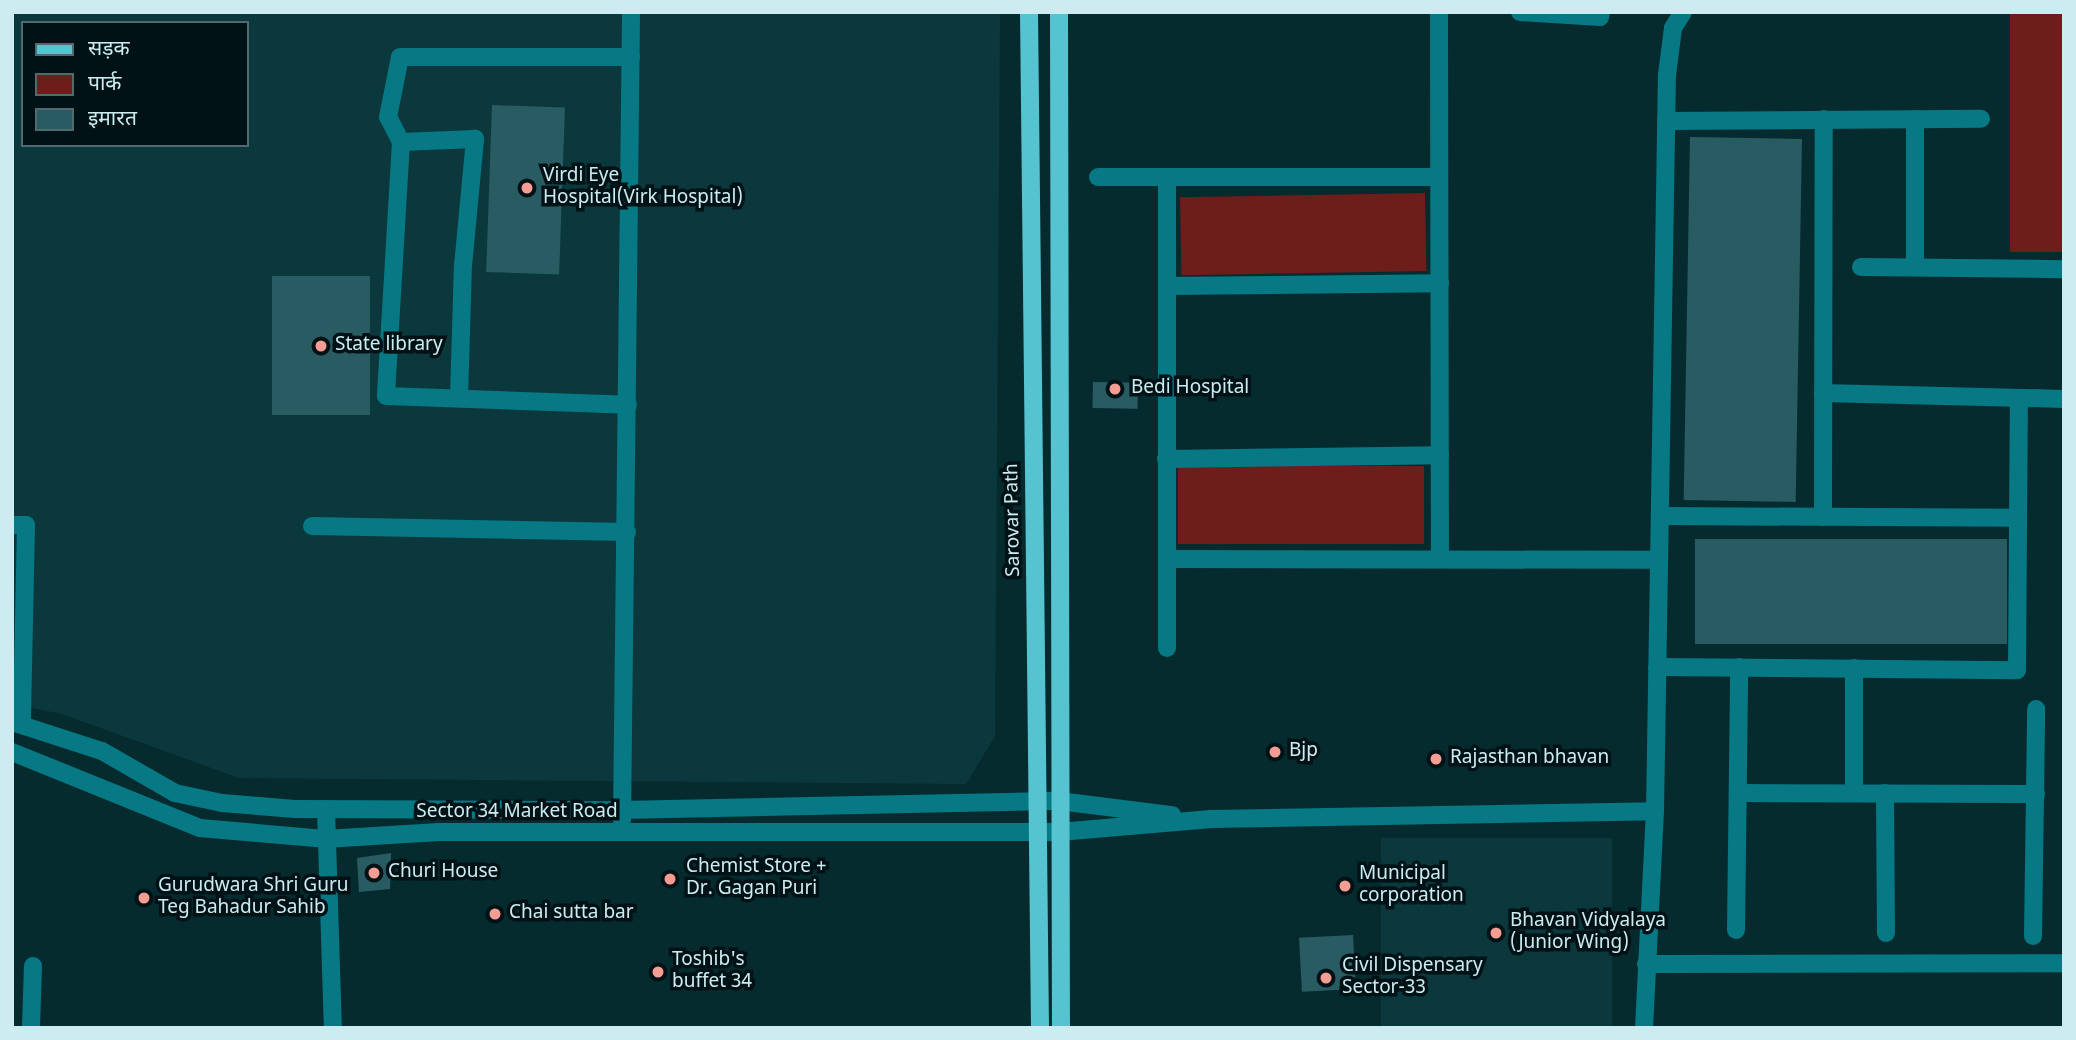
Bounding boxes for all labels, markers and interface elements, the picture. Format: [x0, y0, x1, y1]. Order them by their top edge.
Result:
legend [21, 21, 248, 147]
text: सड़क [88, 36, 130, 64]
text: पार्क [88, 71, 122, 99]
text: इमारत [88, 106, 137, 134]
place label: Virdi Eye Hospital(Virk Hospital) [543, 166, 743, 210]
marker: Virdi Eye Hospital(Virk Hospital) [517, 178, 537, 198]
place label: State library [335, 335, 443, 357]
marker: State library [313, 338, 329, 354]
place label: Bedi Hospital [1131, 378, 1249, 400]
marker: Bedi Hospital [1105, 379, 1125, 399]
street label: Sarovar Path [1002, 463, 1026, 577]
place label: Bjp [1289, 741, 1318, 763]
marker: Bjp [1267, 744, 1283, 760]
place label: Rajasthan bhavan [1450, 748, 1609, 770]
marker: Rajasthan bhavan [1428, 751, 1444, 767]
street label: Sector 34 Market Road [416, 802, 618, 824]
place label: Chemist Store + Dr. Gagan Puri [686, 857, 826, 901]
place label: Churi House [388, 862, 498, 884]
place label: Municipal corporation [1359, 864, 1464, 908]
marker: Churi House [366, 865, 382, 881]
marker: Chemist Store + Dr. Gagan Puri [660, 869, 680, 889]
place label: Gurudwara Shri Guru Teg Bahadur Sahib [158, 876, 349, 920]
marker: Municipal corporation [1337, 878, 1353, 894]
marker: Gurudwara Shri Guru Teg Bahadur Sahib [136, 890, 152, 906]
place label: Chai sutta bar [509, 903, 634, 925]
marker: Chai sutta bar [487, 906, 503, 922]
place label: Bhavan Vidyalaya (Junior Wing) [1510, 911, 1666, 955]
marker: Bhavan Vidyalaya (Junior Wing) [1488, 925, 1504, 941]
place label: Toshib's buffet 34 [672, 950, 752, 994]
place label: Civil Dispensary Sector-33 [1342, 956, 1483, 1000]
marker: Toshib's buffet 34 [650, 964, 666, 980]
marker: Civil Dispensary Sector-33 [1316, 968, 1336, 988]

